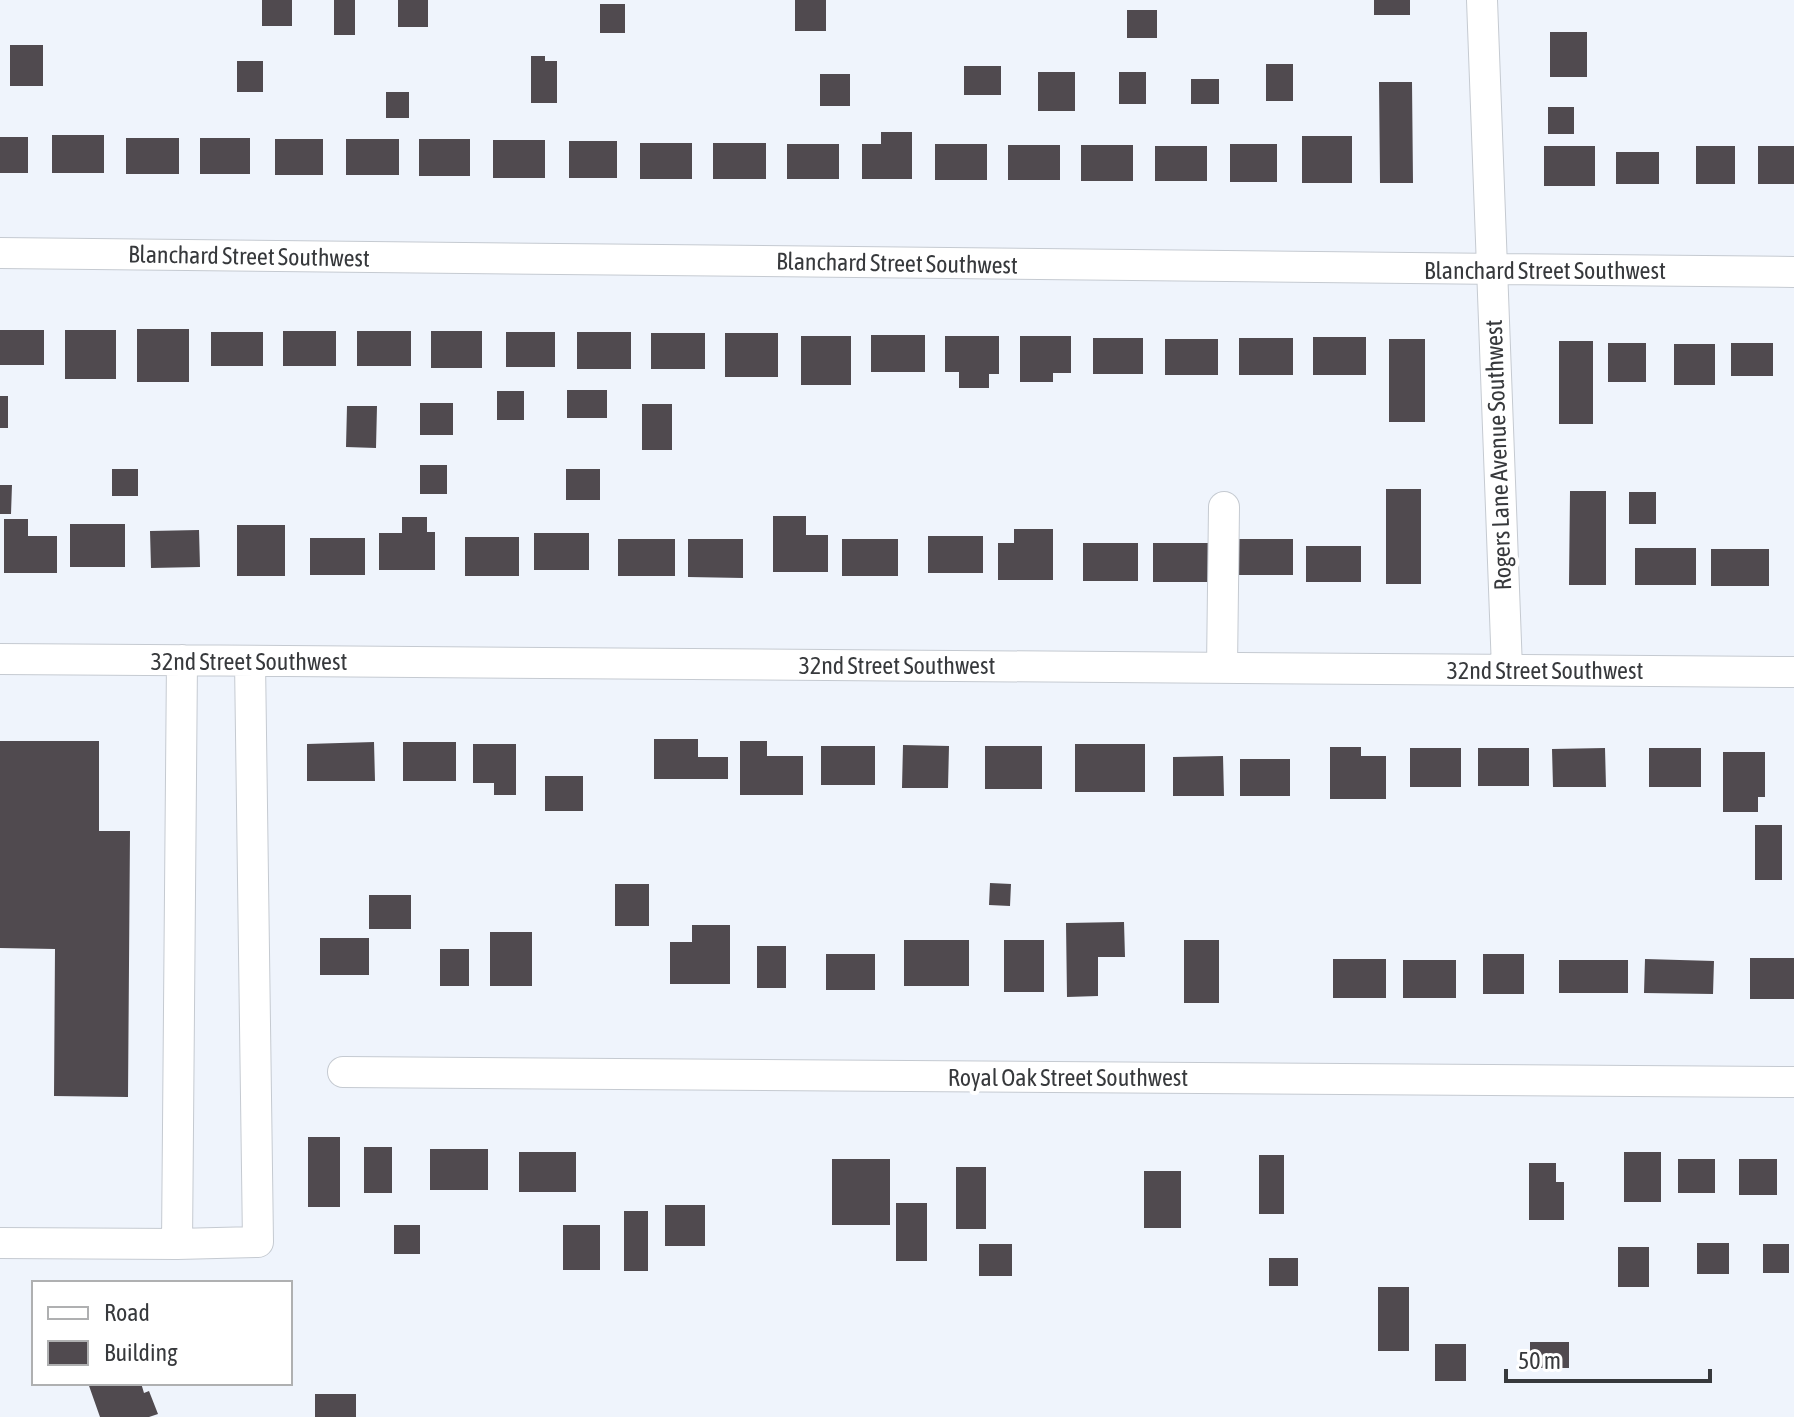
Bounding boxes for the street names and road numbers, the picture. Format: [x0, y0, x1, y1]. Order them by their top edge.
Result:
street label: Blanchard Street Southwest [128, 240, 370, 272]
street label: Blanchard Street Southwest [776, 247, 1018, 279]
street label: Blanchard Street Southwest [1424, 257, 1666, 284]
street label: Rogers Lane Avenue Southwest [1480, 319, 1516, 591]
street label: 32nd Street Southwest [151, 648, 347, 675]
street label: 32nd Street Southwest [799, 652, 995, 679]
street label: 32nd Street Southwest [1447, 657, 1643, 684]
street label: Royal Oak Street Southwest [948, 1064, 1188, 1091]

